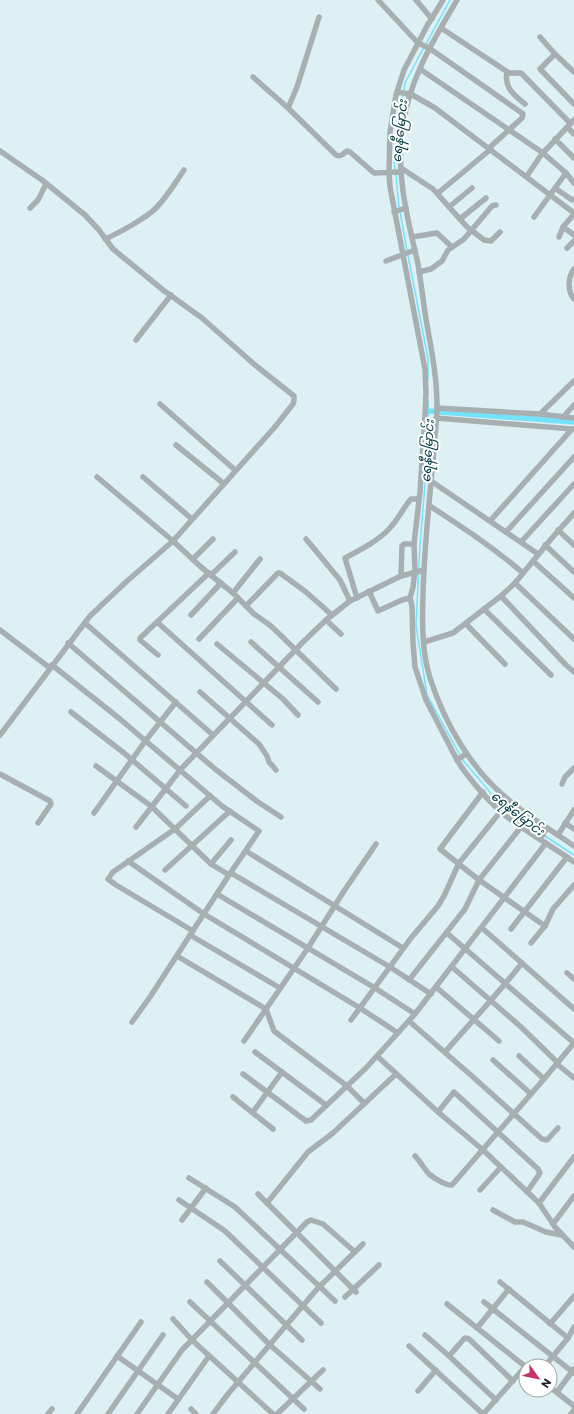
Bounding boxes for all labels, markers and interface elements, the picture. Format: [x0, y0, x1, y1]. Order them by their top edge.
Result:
water label: ရေနီမြောင်း [387, 97, 414, 164]
water label: ရေနီမြောင်း [416, 418, 441, 483]
water label: ရေနီမြောင်း [486, 786, 550, 843]
north arrow [518, 1358, 558, 1398]
text: N [537, 1376, 555, 1391]

